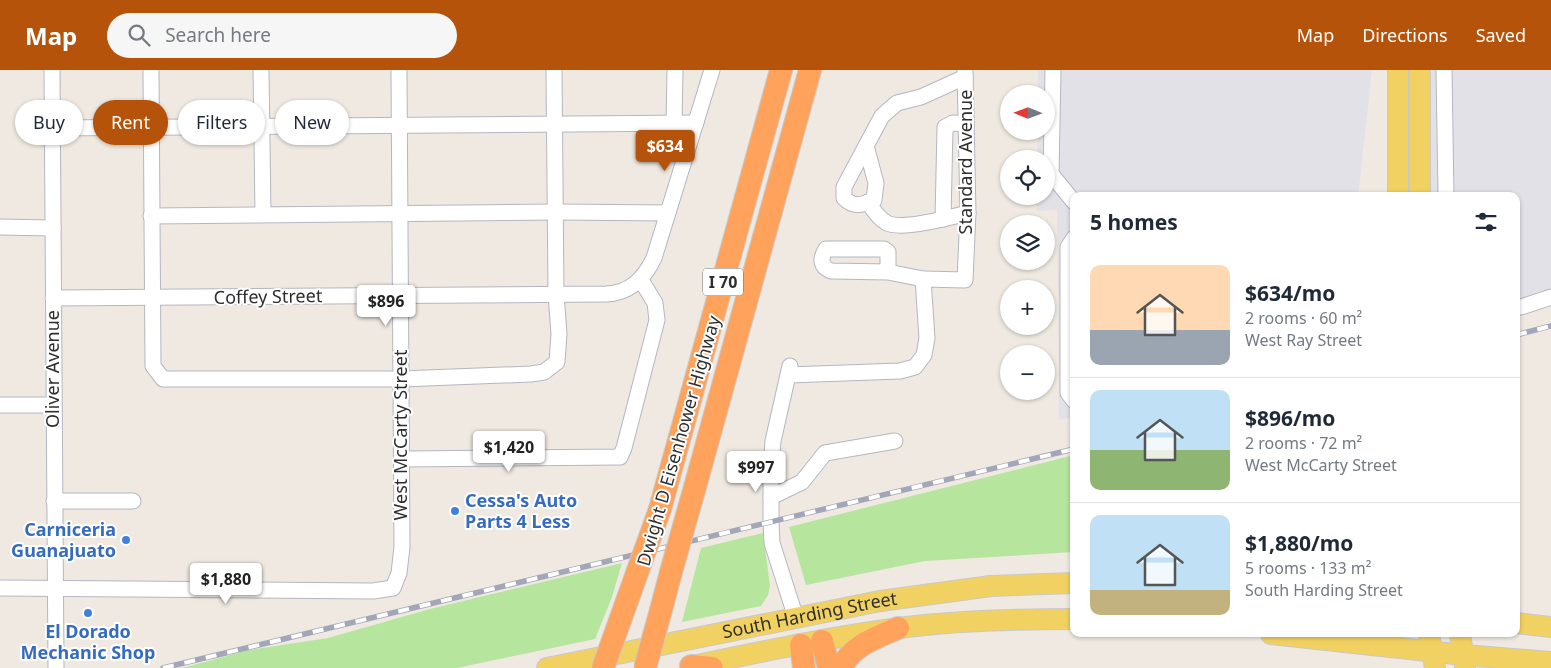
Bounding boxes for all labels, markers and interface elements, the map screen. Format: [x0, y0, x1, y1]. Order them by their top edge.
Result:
search box [107, 13, 457, 58]
text: Map [25, 19, 77, 52]
icon: search [125, 21, 153, 49]
text: Search here [165, 22, 271, 48]
text: Map [1297, 23, 1334, 47]
text: Directions [1362, 23, 1448, 47]
text: Saved [1476, 23, 1526, 47]
north arrow [1000, 85, 1055, 140]
map controls [1000, 85, 1055, 400]
street label: Standard Avenue [953, 90, 977, 234]
chip: Buy [15, 100, 83, 145]
chip: Rent [93, 100, 168, 145]
chip: Filters [178, 100, 265, 145]
chip: New [275, 100, 349, 145]
pin: $634 [635, 129, 695, 172]
text: $634 [647, 135, 683, 157]
button: locate [1000, 150, 1055, 205]
text: 5 homes [1090, 208, 1178, 236]
icon: filters [1472, 208, 1500, 236]
button: layers [1000, 215, 1055, 270]
road number: I 70 [703, 268, 743, 296]
text: $634/mo [1245, 279, 1335, 307]
button: + [1000, 280, 1055, 335]
street label: Coffey Street [214, 283, 323, 309]
pin: $896 [356, 284, 416, 327]
icon: home [1130, 285, 1190, 345]
text: $896 [368, 290, 404, 312]
text: 2 rooms · 60 m² [1245, 307, 1362, 329]
street label: Oliver Avenue [40, 310, 64, 428]
street label: Dwight D Eisenhower Highway [631, 312, 726, 569]
text: West Ray Street [1245, 329, 1362, 351]
button: − [1000, 345, 1055, 400]
street label: West McCarty Street [388, 349, 412, 520]
text: $896/mo [1245, 404, 1335, 432]
icon: home [1130, 410, 1190, 470]
pin: $1,420 [468, 430, 550, 473]
text: 2 rooms · 72 m² [1245, 432, 1362, 454]
text: $1,420 [484, 436, 534, 458]
pin: $997 [726, 450, 786, 493]
text: West McCarty Street [1245, 454, 1397, 476]
text: $997 [738, 456, 774, 478]
place label: Cessa's Auto Parts 4 Less [465, 488, 577, 533]
marker: Cessa's Auto Parts 4 Less [449, 505, 461, 517]
place label: Carniceria Guanajuato [11, 517, 116, 562]
text: $1,880/mo [1245, 529, 1353, 557]
marker: Carniceria Guanajuato [120, 534, 132, 546]
icon: home [1130, 535, 1190, 595]
text: 5 rooms · 133 m² [1245, 557, 1371, 579]
pin: $1,880 [185, 562, 267, 605]
text: $1,880 [201, 568, 251, 590]
text: South Harding Street [1245, 579, 1403, 601]
street label: South Harding Street [720, 586, 899, 643]
marker: El Dorado Mechanic Shop [82, 607, 94, 619]
place label: El Dorado Mechanic Shop [21, 619, 155, 664]

